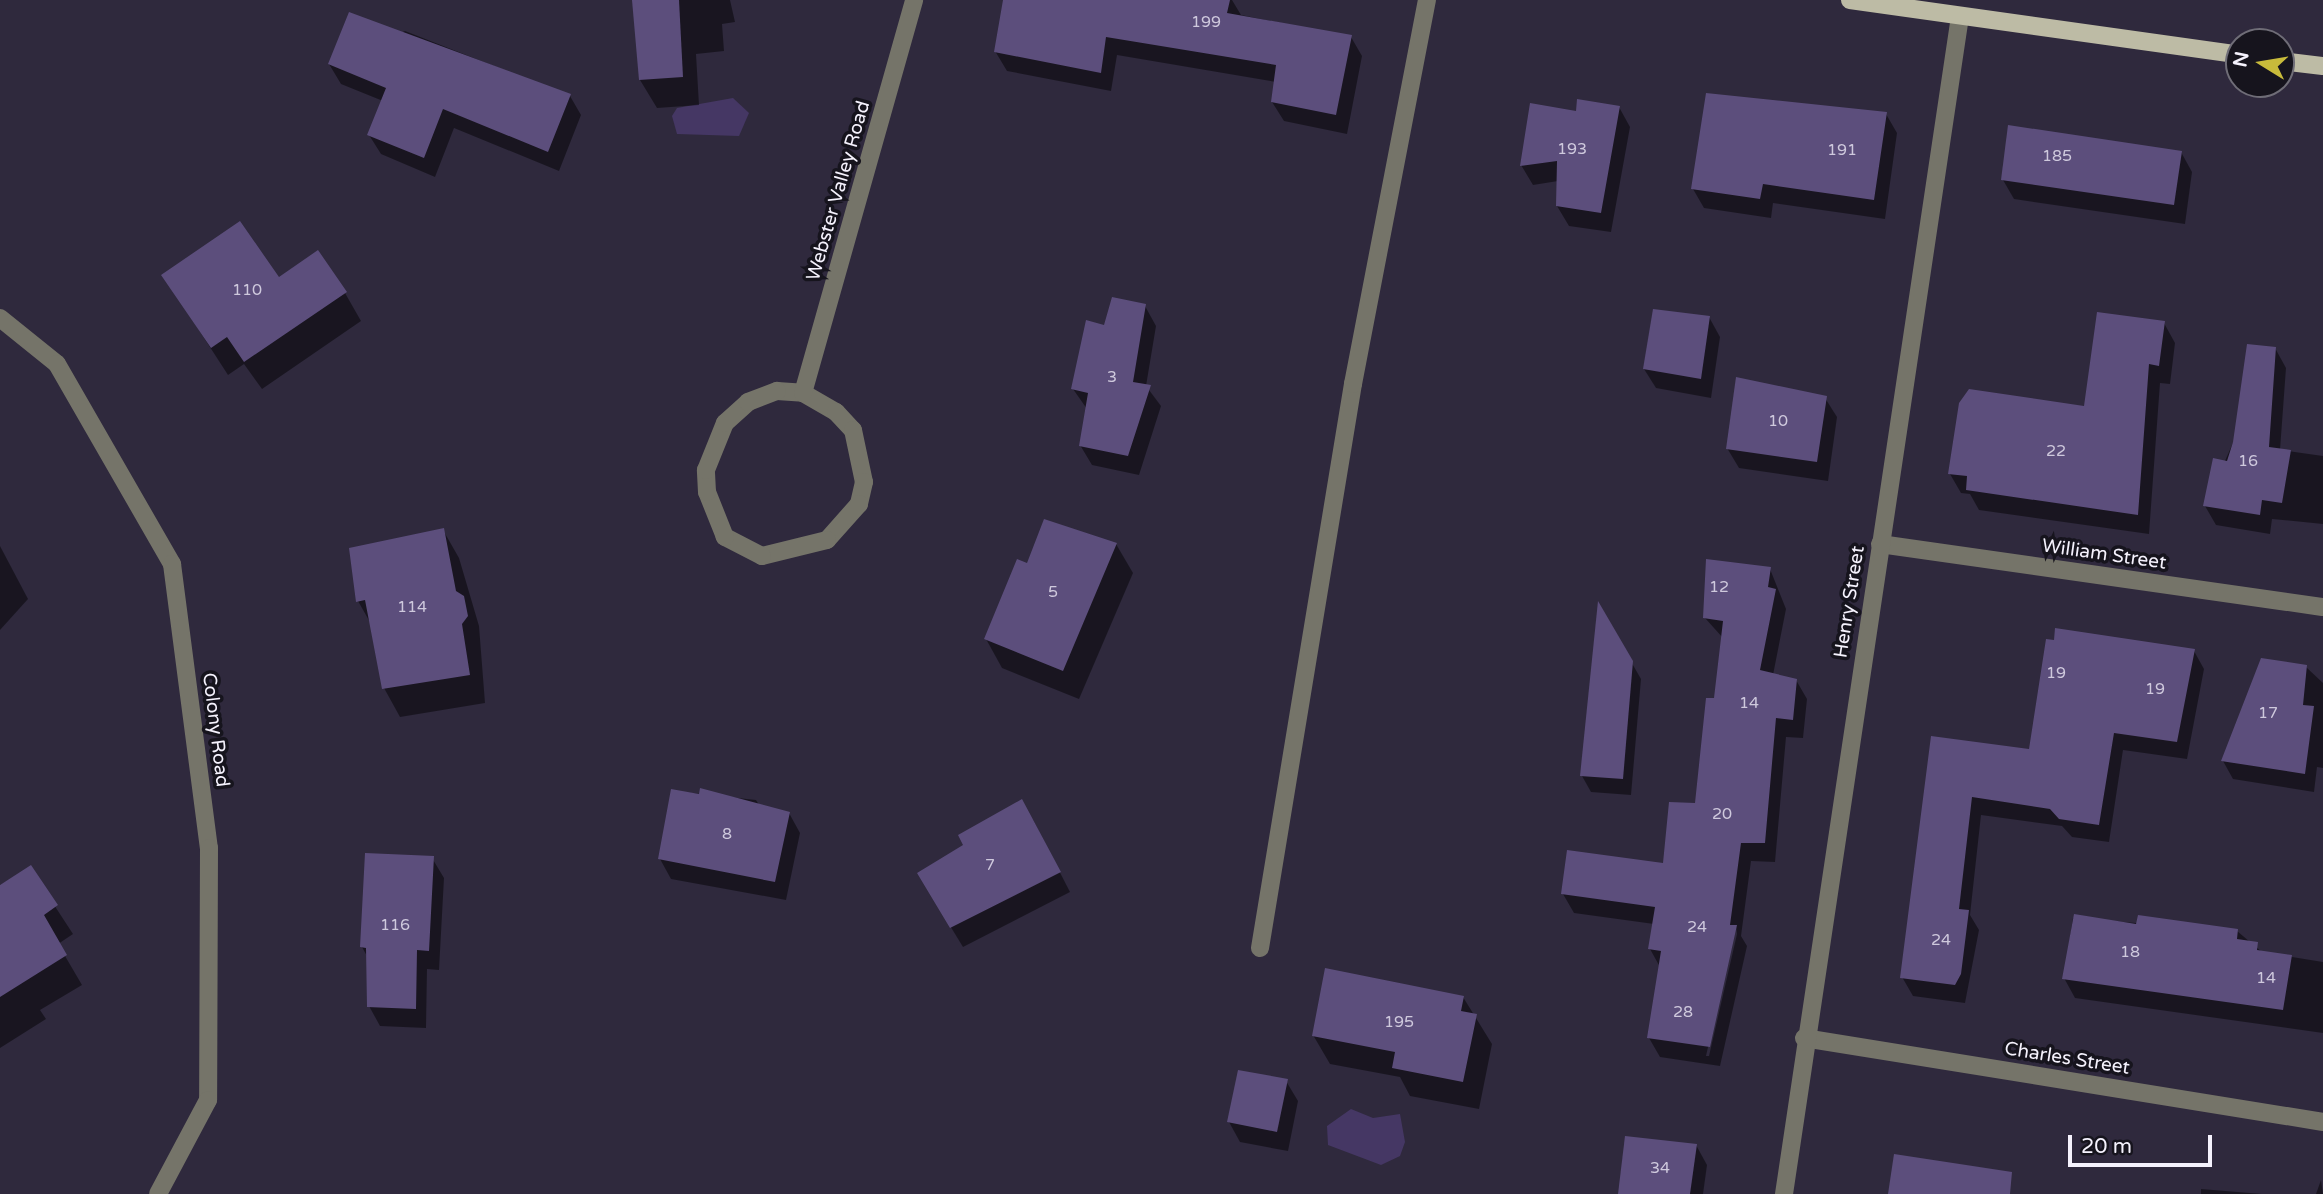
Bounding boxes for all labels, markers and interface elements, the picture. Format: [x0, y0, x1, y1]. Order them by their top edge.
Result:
house number: 199 [1191, 12, 1221, 32]
north arrow [2225, 28, 2295, 98]
text: N [2229, 50, 2254, 69]
street label: Webster Valley Road [802, 98, 876, 284]
house number: 193 [1557, 139, 1587, 159]
house number: 191 [1827, 140, 1857, 160]
house number: 185 [2042, 146, 2072, 166]
house number: 110 [232, 280, 262, 300]
house number: 3 [1107, 367, 1117, 387]
house number: 10 [1768, 411, 1788, 431]
house number: 22 [2046, 441, 2066, 461]
house number: 16 [2238, 451, 2258, 471]
street label: William Street [2040, 535, 2168, 575]
street label: Henry Street [1830, 544, 1870, 660]
house number: 12 [1709, 577, 1729, 597]
house number: 5 [1048, 582, 1058, 602]
house number: 114 [397, 597, 427, 617]
house number: 19 [2046, 663, 2066, 683]
street label: Colony Road [197, 672, 233, 788]
house number: 19 [2145, 679, 2165, 699]
house number: 14 [1739, 693, 1759, 713]
house number: 17 [2258, 703, 2278, 723]
house number: 20 [1712, 804, 1732, 824]
house number: 8 [722, 824, 732, 844]
house number: 7 [985, 855, 995, 875]
house number: 116 [380, 915, 410, 935]
house number: 24 [1687, 917, 1707, 937]
house number: 24 [1931, 930, 1951, 950]
house number: 18 [2120, 942, 2140, 962]
house number: 14 [2256, 968, 2276, 988]
house number: 28 [1673, 1002, 1693, 1022]
house number: 195 [1384, 1012, 1414, 1032]
street label: Charles Street [2003, 1038, 2131, 1080]
scale bar [2071, 1120, 2214, 1164]
text: 20 m [2081, 1134, 2132, 1159]
house number: 34 [1650, 1158, 1670, 1178]

